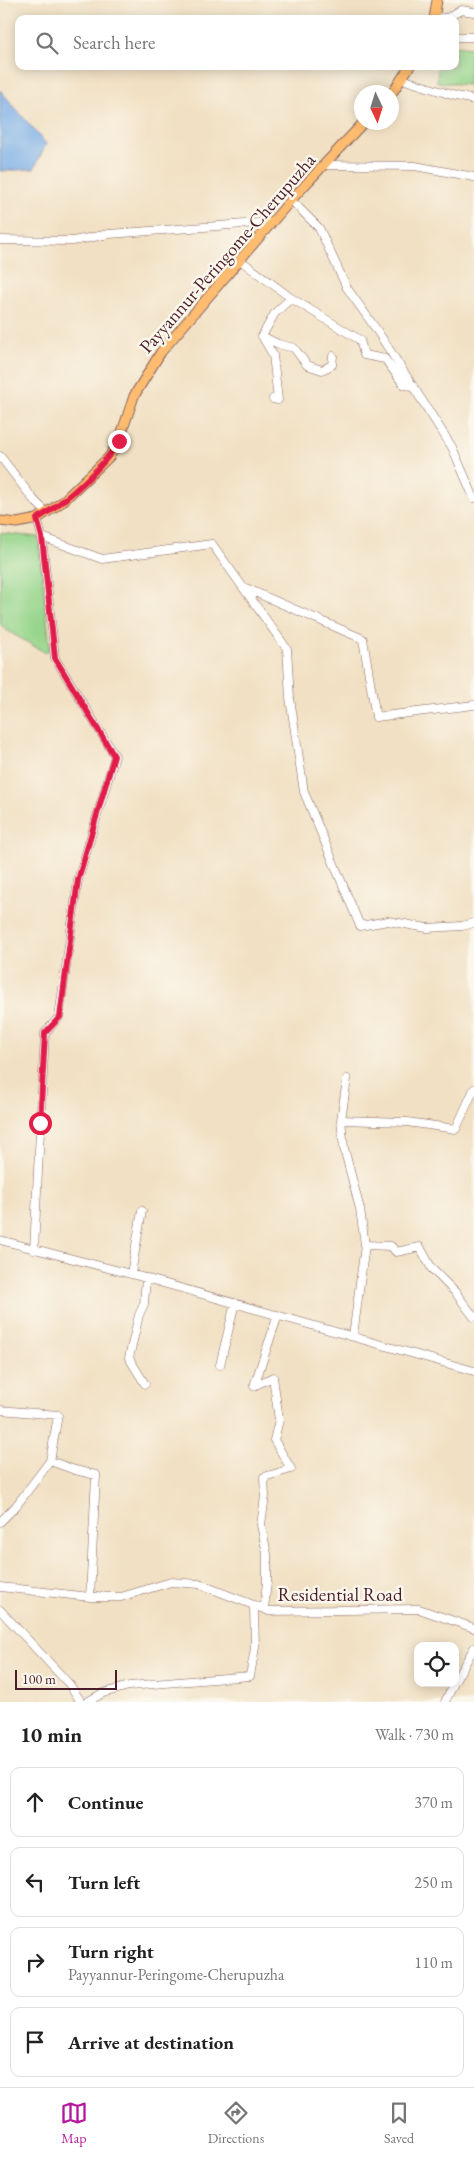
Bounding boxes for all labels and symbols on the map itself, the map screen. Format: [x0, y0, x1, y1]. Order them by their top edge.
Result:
north arrow [354, 85, 399, 130]
street label: Payyannur-Peringome-Cherupuzha [134, 148, 321, 359]
route end [108, 430, 131, 453]
route start [29, 1112, 52, 1135]
street label: Residential Road [277, 1582, 403, 1607]
scale bar [15, 1667, 118, 1690]

